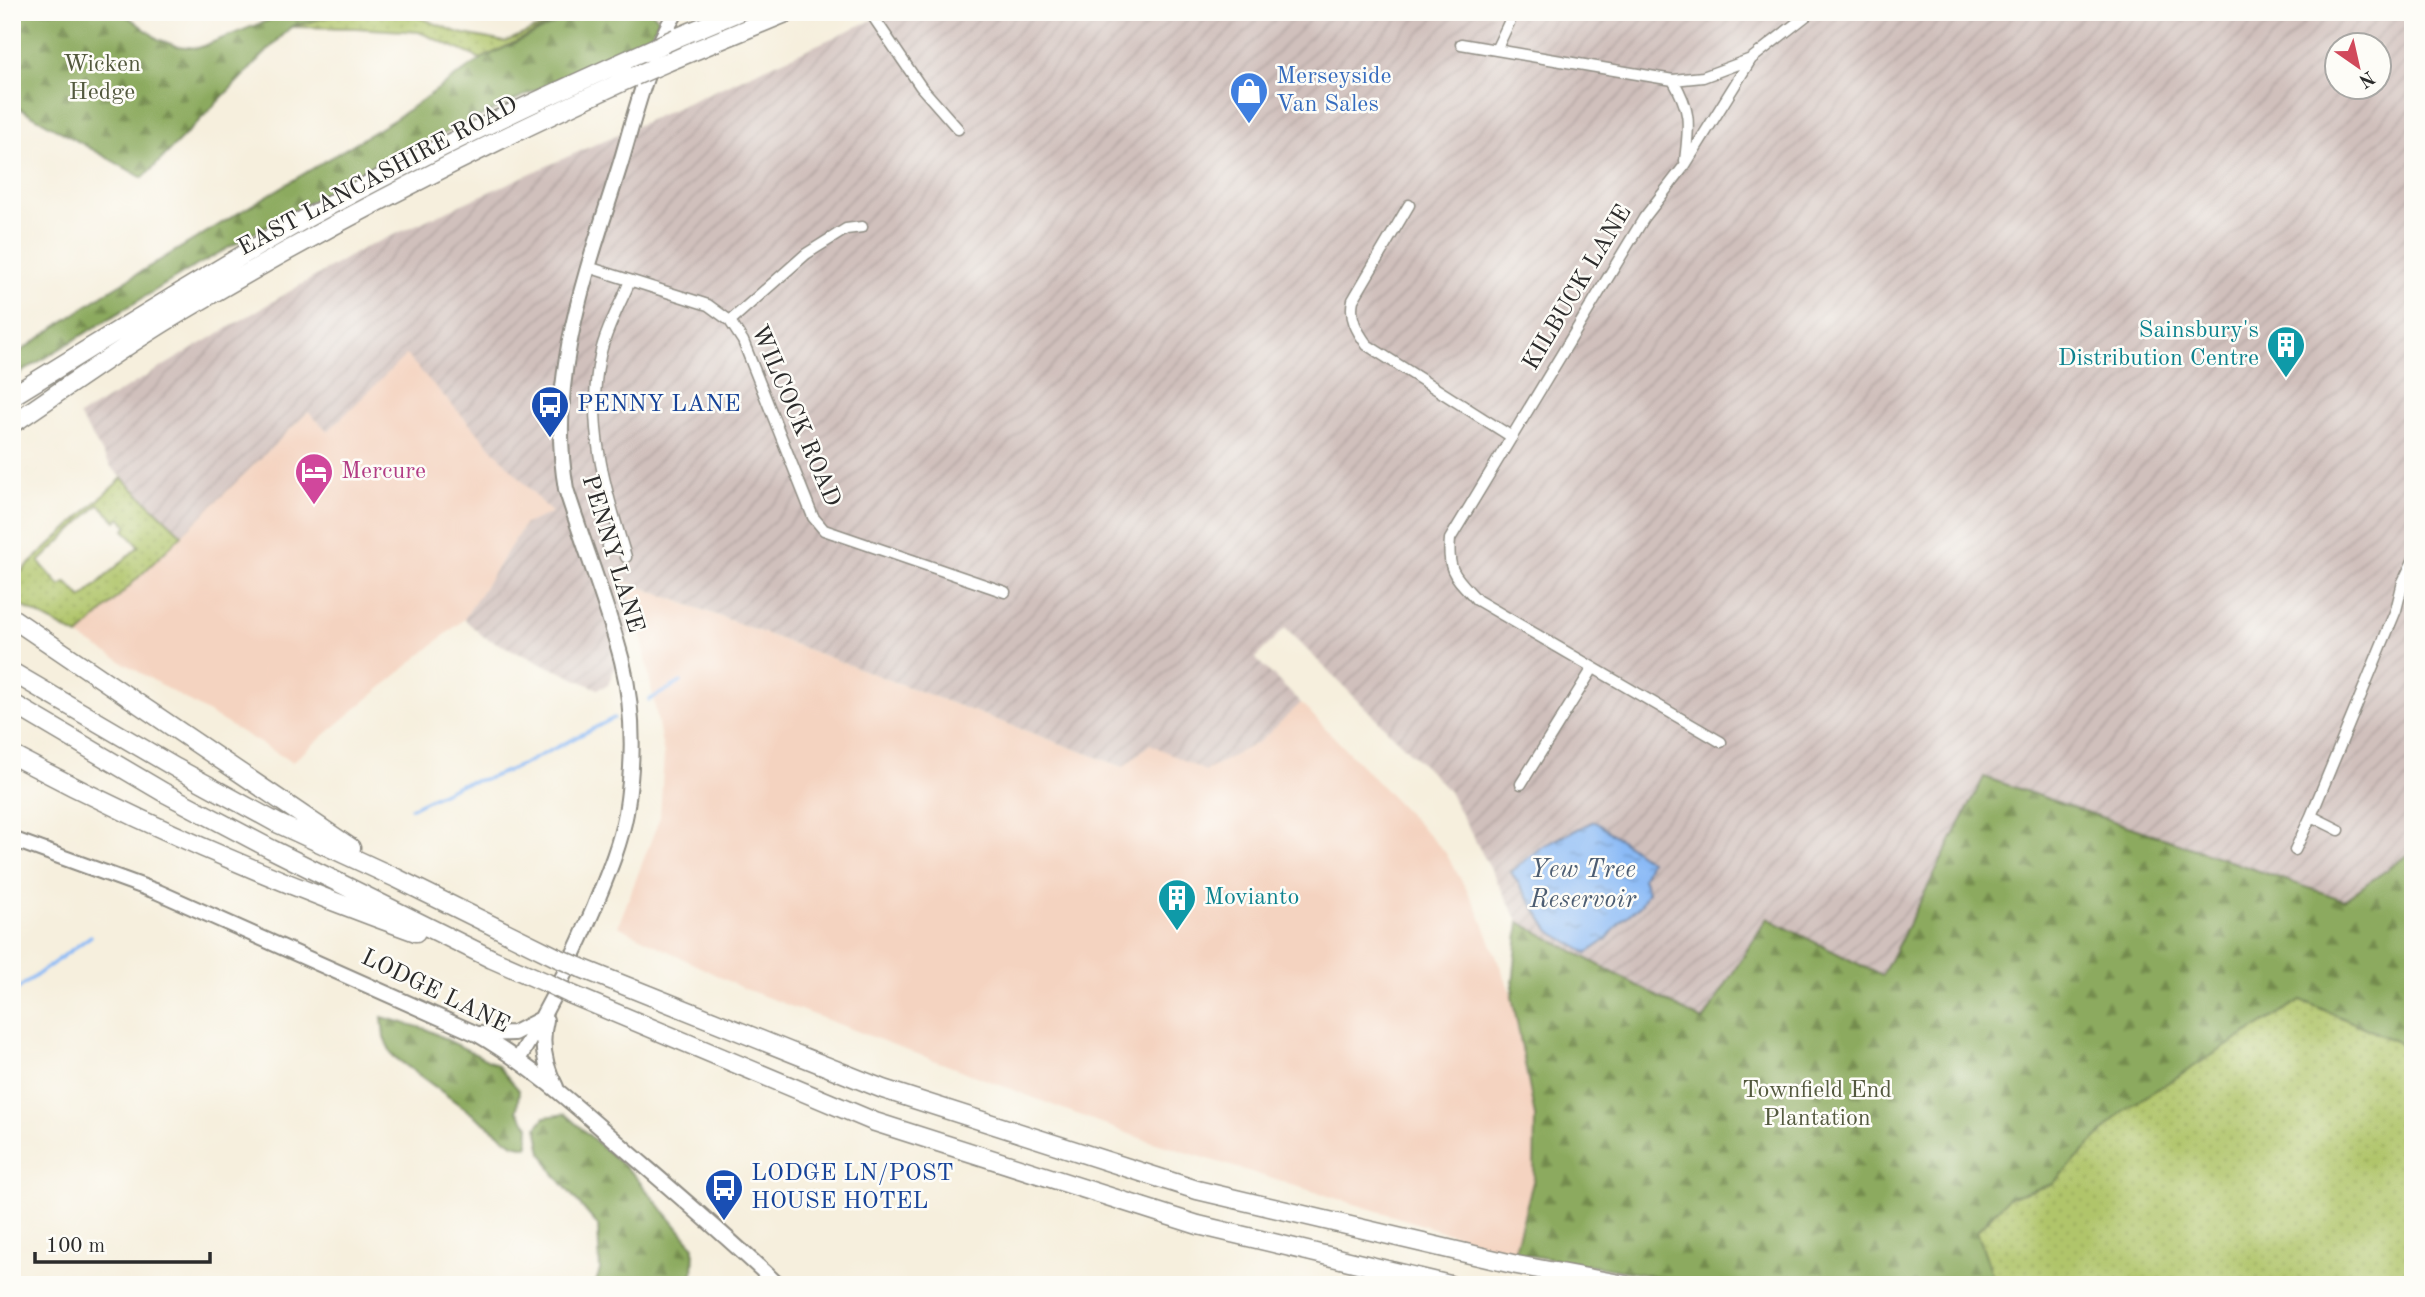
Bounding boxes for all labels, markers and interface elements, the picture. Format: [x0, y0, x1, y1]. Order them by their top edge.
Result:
north arrow [2324, 32, 2394, 102]
park label: Wicken Hedge [63, 53, 141, 105]
place label: Merseyside Van Sales [1276, 65, 1392, 117]
text: N [2354, 66, 2377, 90]
shop icon: Merseyside Van Sales [1228, 70, 1270, 125]
street label: EAST LANCASHIRE ROAD [234, 93, 522, 261]
street label: KILBUCK LANE [1519, 201, 1637, 375]
place label: Sainsbury's Distribution Centre [2058, 319, 2259, 371]
street label: WILCOCK ROAD [746, 322, 844, 510]
building icon: Sainsbury's Distribution Centre [2265, 324, 2307, 379]
bus stop icon: PENNY LANE [529, 384, 571, 439]
place label: PENNY LANE [577, 393, 741, 417]
hotel icon: Mercure [293, 451, 335, 506]
place label: Mercure [341, 460, 426, 484]
street label: PENNY LANE [577, 472, 647, 636]
water label: Yew Tree Reservoir [1529, 857, 1637, 913]
building icon: Movianto [1156, 877, 1198, 932]
place label: Movianto [1204, 886, 1299, 910]
street label: LODGE LANE [357, 946, 513, 1038]
park label: Townfield End Plantation [1742, 1079, 1892, 1131]
place label: LODGE LN/POST HOUSE HOTEL [751, 1162, 954, 1214]
bus stop icon: LODGE LN/POST HOUSE HOTEL [703, 1167, 745, 1222]
scale bar [35, 1220, 210, 1264]
text: 100 m [46, 1236, 105, 1257]

